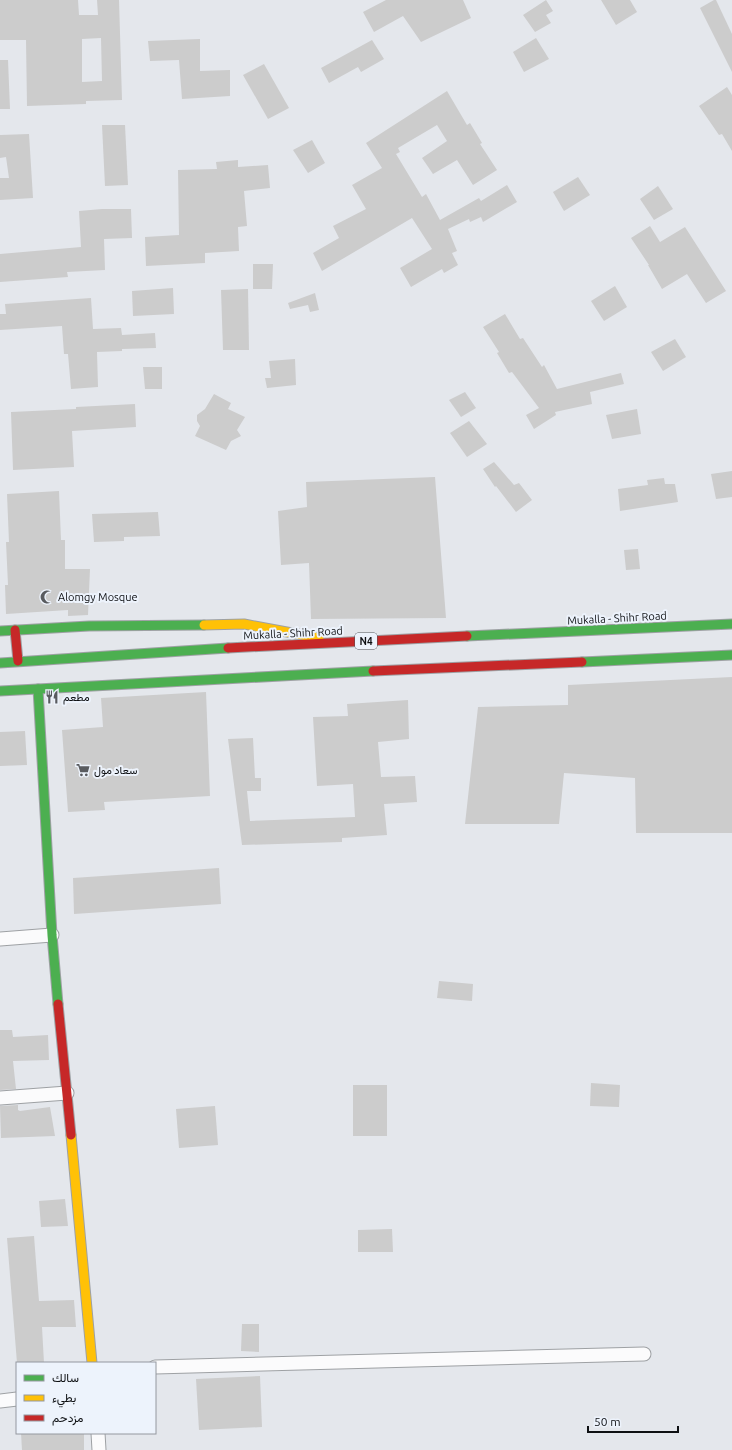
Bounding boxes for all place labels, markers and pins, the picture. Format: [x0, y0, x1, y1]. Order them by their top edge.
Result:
mosque icon: Alomgy Mosque [39, 589, 55, 605]
place label: Alomgy Mosque [58, 591, 138, 603]
restaurant icon: مطعم [44, 689, 60, 705]
place label: مطعم [63, 691, 90, 705]
supermarket icon: سعاد مول [75, 762, 91, 778]
place label: سعاد مول [94, 764, 138, 777]

